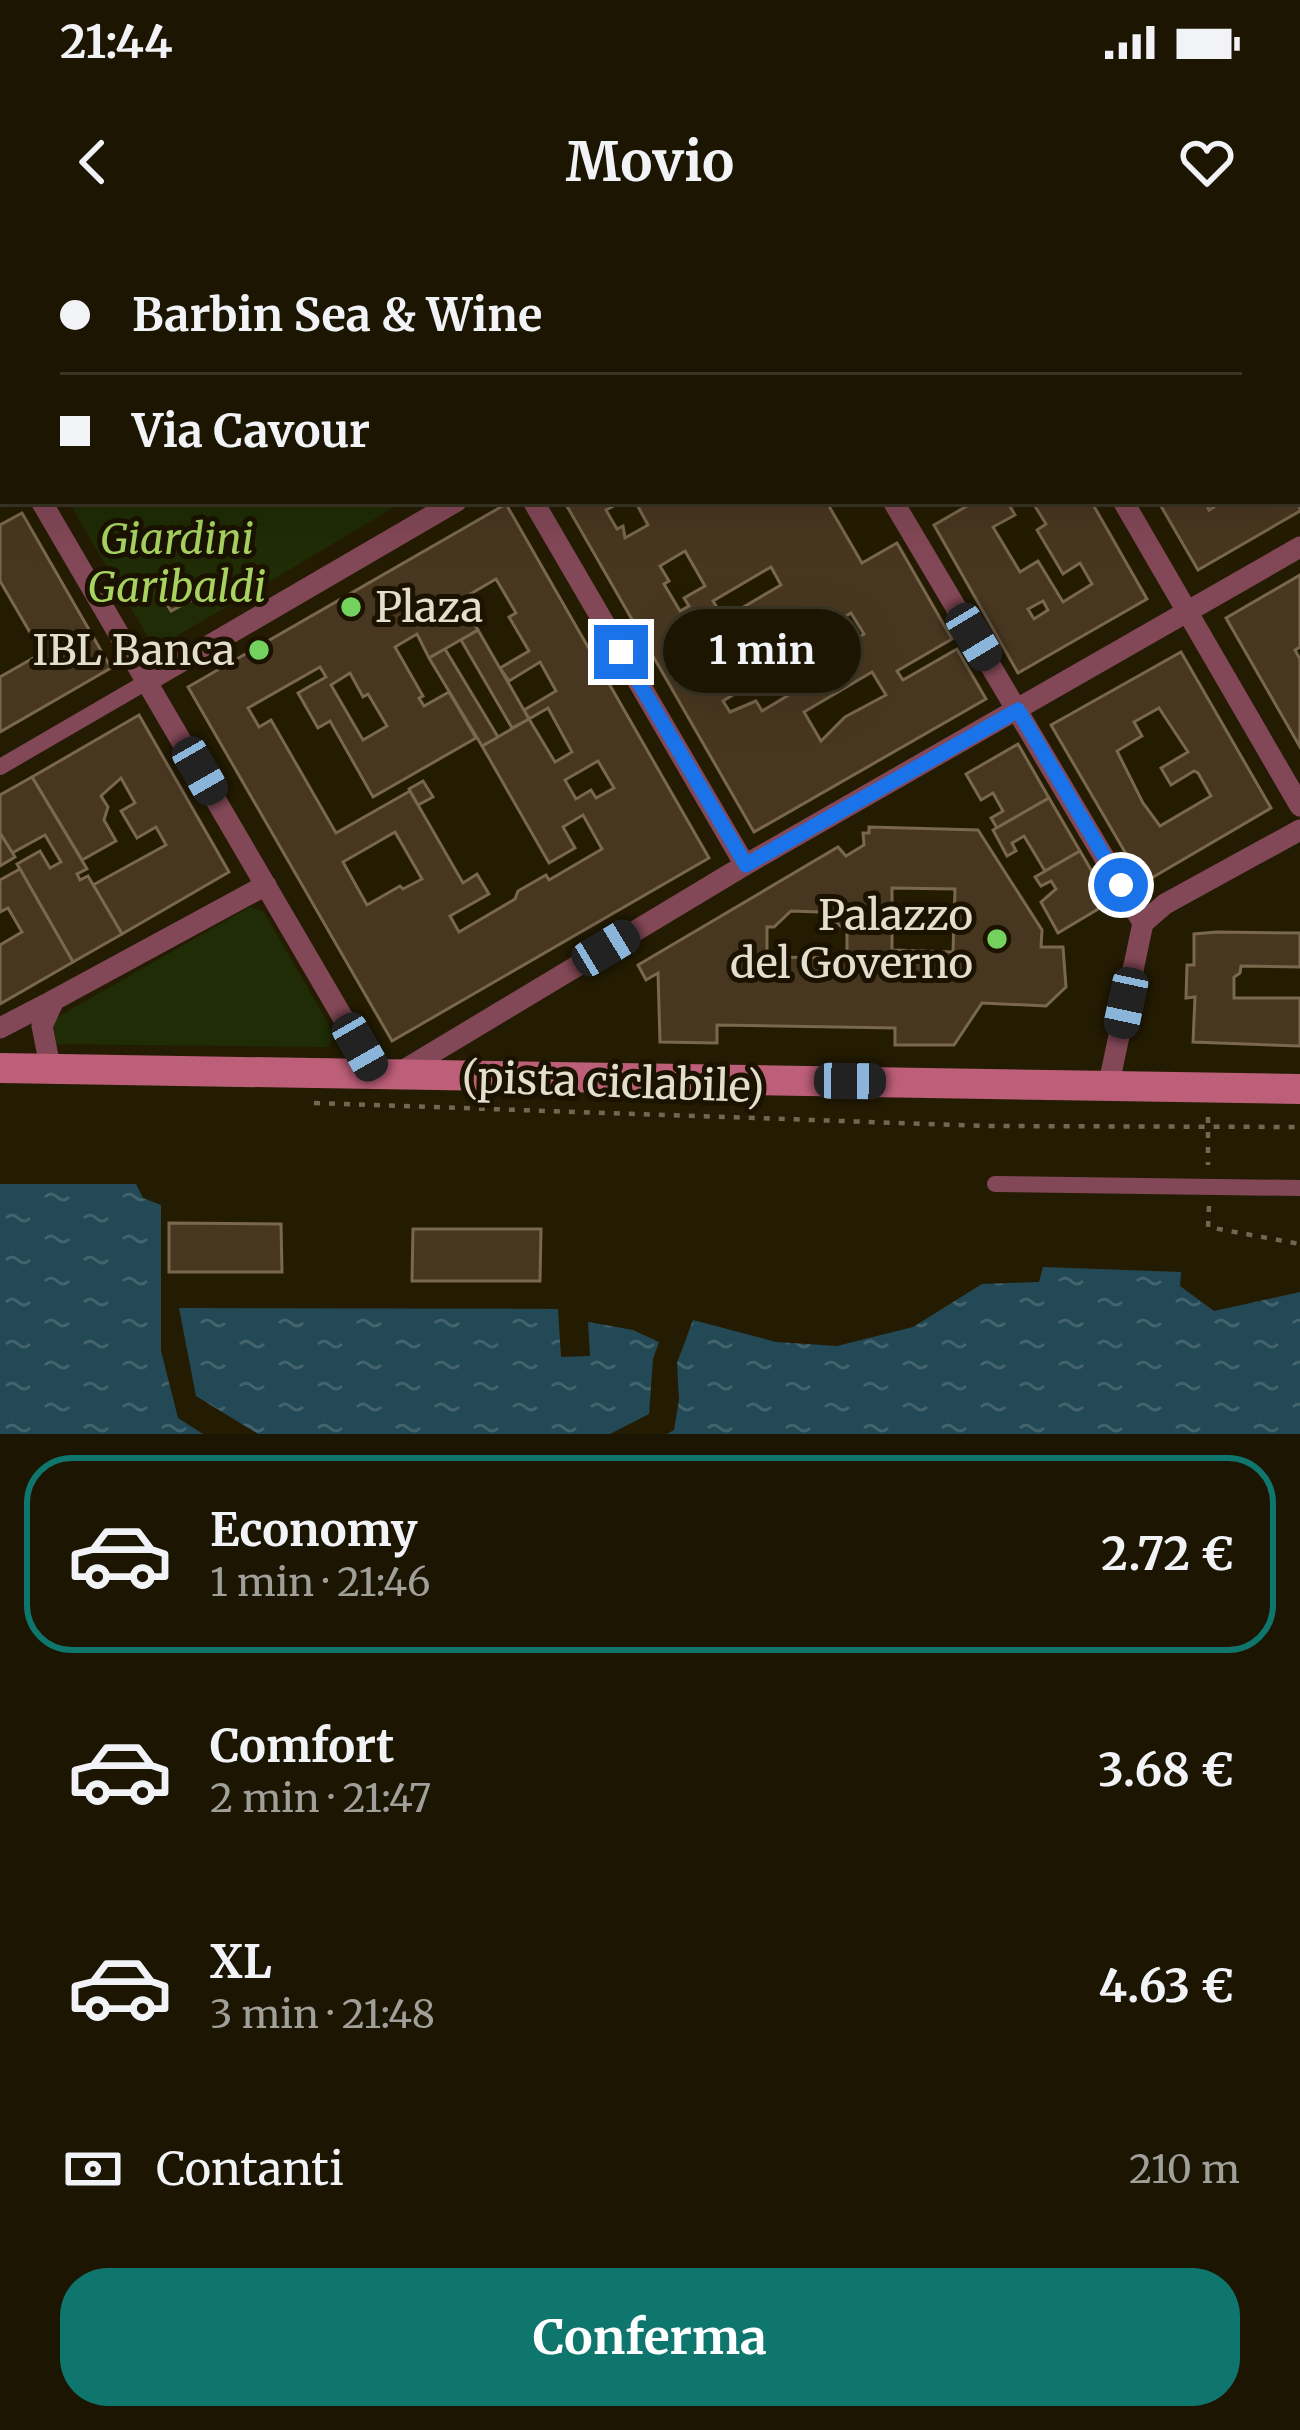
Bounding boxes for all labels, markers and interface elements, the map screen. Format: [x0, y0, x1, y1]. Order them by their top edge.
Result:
text: 21:44 [60, 14, 173, 70]
text: Movio [566, 128, 734, 196]
icon: back [60, 129, 126, 195]
icon: heart [1174, 129, 1240, 195]
text: Barbin Sea & Wine [132, 287, 542, 343]
text: Via Cavour [132, 403, 370, 459]
park label: Giardini Garibaldi [88, 513, 266, 613]
place label: Plaza [375, 581, 483, 633]
marker: Plaza [338, 594, 364, 620]
car [940, 597, 1008, 677]
callout: 1 min [663, 610, 861, 694]
place label: IBL Banca [32, 624, 235, 676]
route end [594, 625, 648, 679]
text: 1 min [709, 626, 815, 675]
marker: IBL Banca [246, 637, 272, 663]
car [166, 731, 234, 811]
route start [1094, 858, 1148, 912]
place label: Palazzo del Governo [730, 889, 973, 989]
car [566, 914, 646, 982]
marker: Palazzo del Governo [984, 926, 1010, 952]
car [1101, 964, 1151, 1042]
car [326, 1007, 394, 1087]
street label: (pista ciclabile) [461, 1051, 765, 1113]
car [814, 1062, 886, 1100]
icon: car [66, 1500, 174, 1608]
text: Economy [210, 1502, 418, 1558]
text: 2.72 € [1101, 1526, 1234, 1582]
text: 1 min · 21:46 [210, 1558, 431, 1607]
icon: car [66, 1716, 174, 1824]
text: Comfort [210, 1718, 394, 1774]
text: 3.68 € [1098, 1742, 1234, 1798]
text: 2 min · 21:47 [210, 1774, 431, 1823]
icon: car [66, 1932, 174, 2040]
text: XL [210, 1934, 272, 1990]
text: 4.63 € [1098, 1958, 1234, 2014]
text: 3 min · 21:48 [210, 1990, 435, 2039]
icon: cash [60, 2136, 126, 2202]
text: Contanti [156, 2141, 344, 2197]
text: 210 m [1129, 2145, 1240, 2194]
button: Conferma [60, 2268, 1240, 2406]

